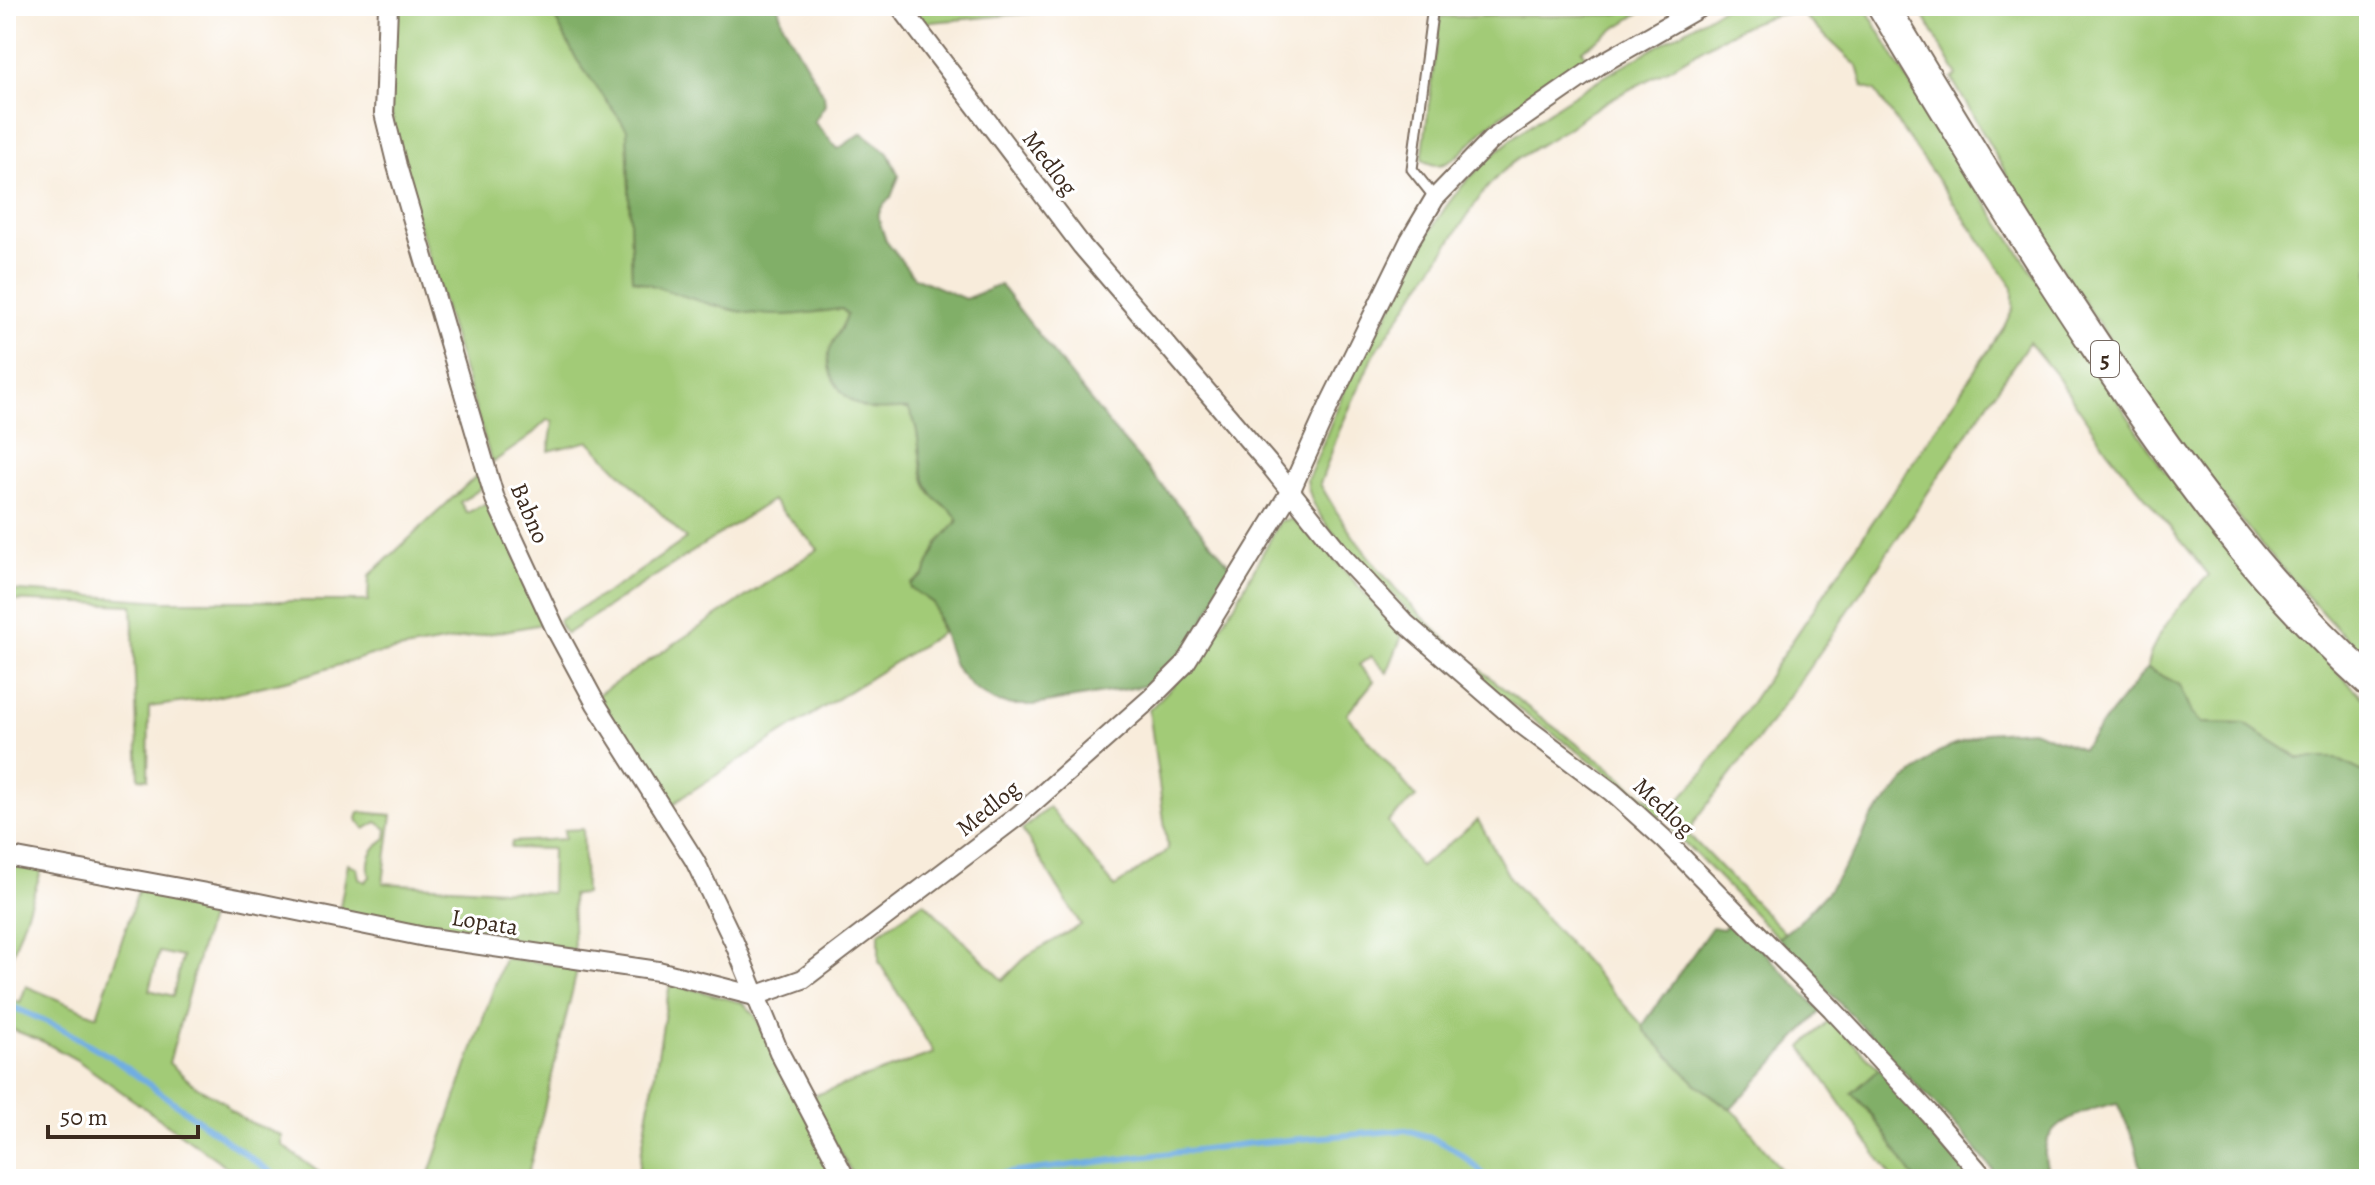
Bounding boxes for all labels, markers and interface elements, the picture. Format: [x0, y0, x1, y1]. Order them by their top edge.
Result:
street label: Medlog [1015, 124, 1085, 202]
road number: 5 [2091, 341, 2119, 377]
street label: Babno [503, 478, 557, 548]
street label: Medlog [1626, 770, 1702, 844]
street label: Medlog [949, 772, 1027, 844]
street label: Lopata [449, 901, 521, 943]
scale bar [48, 1089, 198, 1139]
text: 50 m [60, 1101, 108, 1133]

